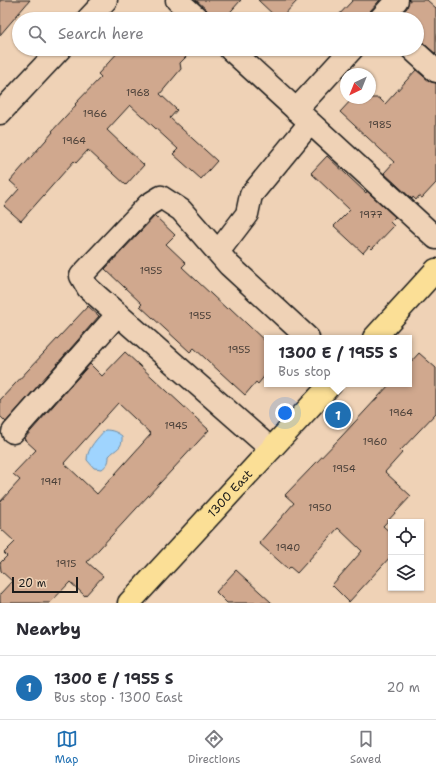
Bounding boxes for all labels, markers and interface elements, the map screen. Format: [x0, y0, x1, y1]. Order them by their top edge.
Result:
search box [12, 12, 424, 56]
icon: search [26, 23, 48, 45]
text: Search here [58, 24, 144, 44]
north arrow [340, 68, 376, 104]
house number: 1968 [126, 86, 150, 99]
house number: 1966 [83, 107, 107, 120]
house number: 1985 [368, 118, 392, 131]
house number: 1964 [62, 134, 86, 147]
house number: 1977 [359, 208, 383, 221]
house number: 1955 [140, 264, 162, 277]
house number: 1955 [189, 309, 211, 322]
popup [264, 335, 412, 387]
house number: 1955 [228, 343, 250, 356]
text: 1300 E / 1955 S [278, 343, 398, 363]
text: Bus stop [278, 363, 331, 380]
pin: 1 [325, 400, 351, 430]
your location [275, 403, 295, 423]
house number: 1964 [389, 406, 413, 419]
house number: 1945 [164, 419, 188, 432]
house number: 1960 [363, 435, 387, 448]
house number: 1954 [332, 462, 356, 475]
street label: 1300 East [204, 466, 256, 521]
house number: 1941 [40, 475, 62, 488]
house number: 1950 [308, 501, 332, 514]
map controls [388, 519, 424, 591]
button: locate [388, 519, 424, 555]
house number: 1940 [276, 541, 300, 554]
button: layers [388, 555, 424, 591]
house number: 1915 [56, 557, 76, 570]
scale bar [12, 575, 78, 594]
text: 20 m [18, 576, 46, 591]
text: Nearby [16, 618, 81, 640]
text: 1300 E / 1955 S [54, 669, 173, 689]
text: 1 [26, 679, 32, 696]
text: 20 m [387, 679, 420, 696]
text: Bus stop · 1300 East [54, 689, 183, 706]
tab: Map [55, 728, 78, 767]
tab: Directions [188, 728, 240, 767]
tab: Saved [350, 728, 381, 767]

